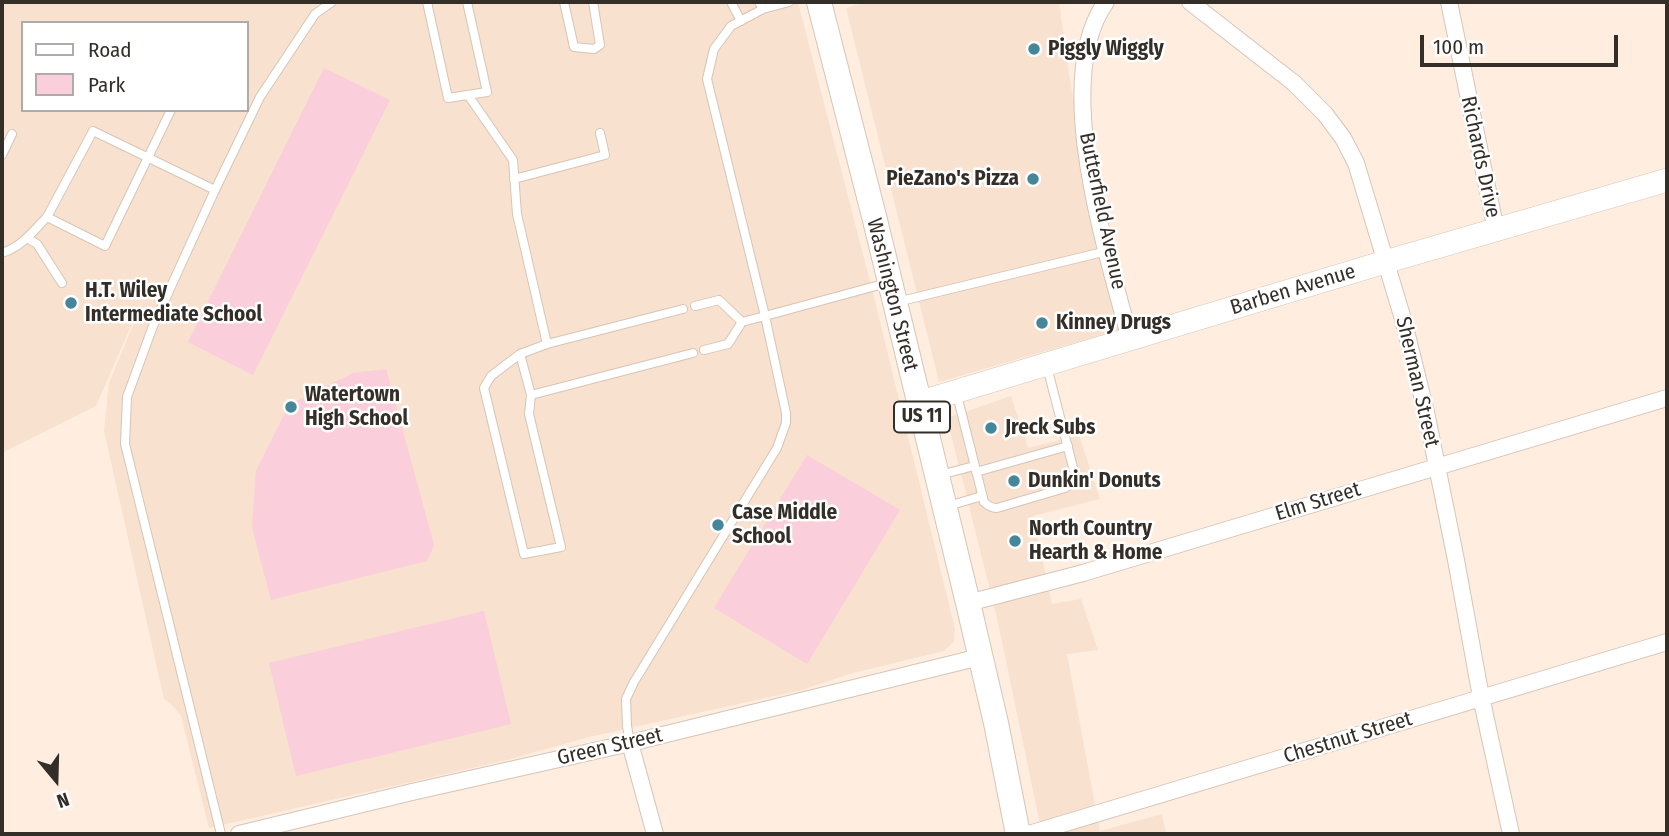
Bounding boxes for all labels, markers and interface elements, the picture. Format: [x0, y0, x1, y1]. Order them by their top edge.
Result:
legend [21, 21, 248, 112]
scale bar [1424, 21, 1622, 65]
text: 100 m [1433, 34, 1484, 60]
place label: Piggly Wiggly [1048, 36, 1164, 62]
text: Road [88, 37, 132, 63]
marker: Piggly Wiggly [1026, 41, 1042, 57]
text: Park [88, 72, 125, 98]
street label: Richards Drive [1455, 94, 1505, 220]
street label: Butterfield Avenue [1073, 130, 1131, 292]
place label: PieZano's Pizza [886, 166, 1019, 192]
marker: PieZano's Pizza [1025, 171, 1041, 187]
street label: Washington Street [861, 216, 923, 374]
street label: Barben Avenue [1227, 259, 1359, 321]
place label: H.T. Wiley Intermediate School [85, 278, 262, 328]
marker: H.T. Wiley Intermediate School [63, 295, 79, 311]
place label: Kinney Drugs [1056, 310, 1171, 336]
street label: Sherman Street [1390, 314, 1444, 450]
marker: Kinney Drugs [1034, 315, 1050, 331]
place label: Watertown High School [305, 382, 408, 432]
marker: Watertown High School [283, 399, 299, 415]
road number: US 11 [894, 402, 950, 432]
place label: Jreck Subs [1005, 415, 1095, 441]
marker: Jreck Subs [983, 420, 999, 436]
place label: Dunkin' Donuts [1028, 468, 1161, 494]
marker: Dunkin' Donuts [1006, 473, 1022, 489]
street label: Elm Street [1272, 477, 1364, 527]
place label: Case Middle School [732, 500, 837, 550]
place label: North Country Hearth & Home [1029, 516, 1162, 566]
marker: Case Middle School [710, 517, 726, 533]
marker: North Country Hearth & Home [1007, 533, 1023, 549]
street label: Chestnut Street [1281, 706, 1415, 770]
street label: Green Street [555, 723, 665, 771]
north arrow [21, 745, 91, 815]
text: N [54, 788, 72, 813]

